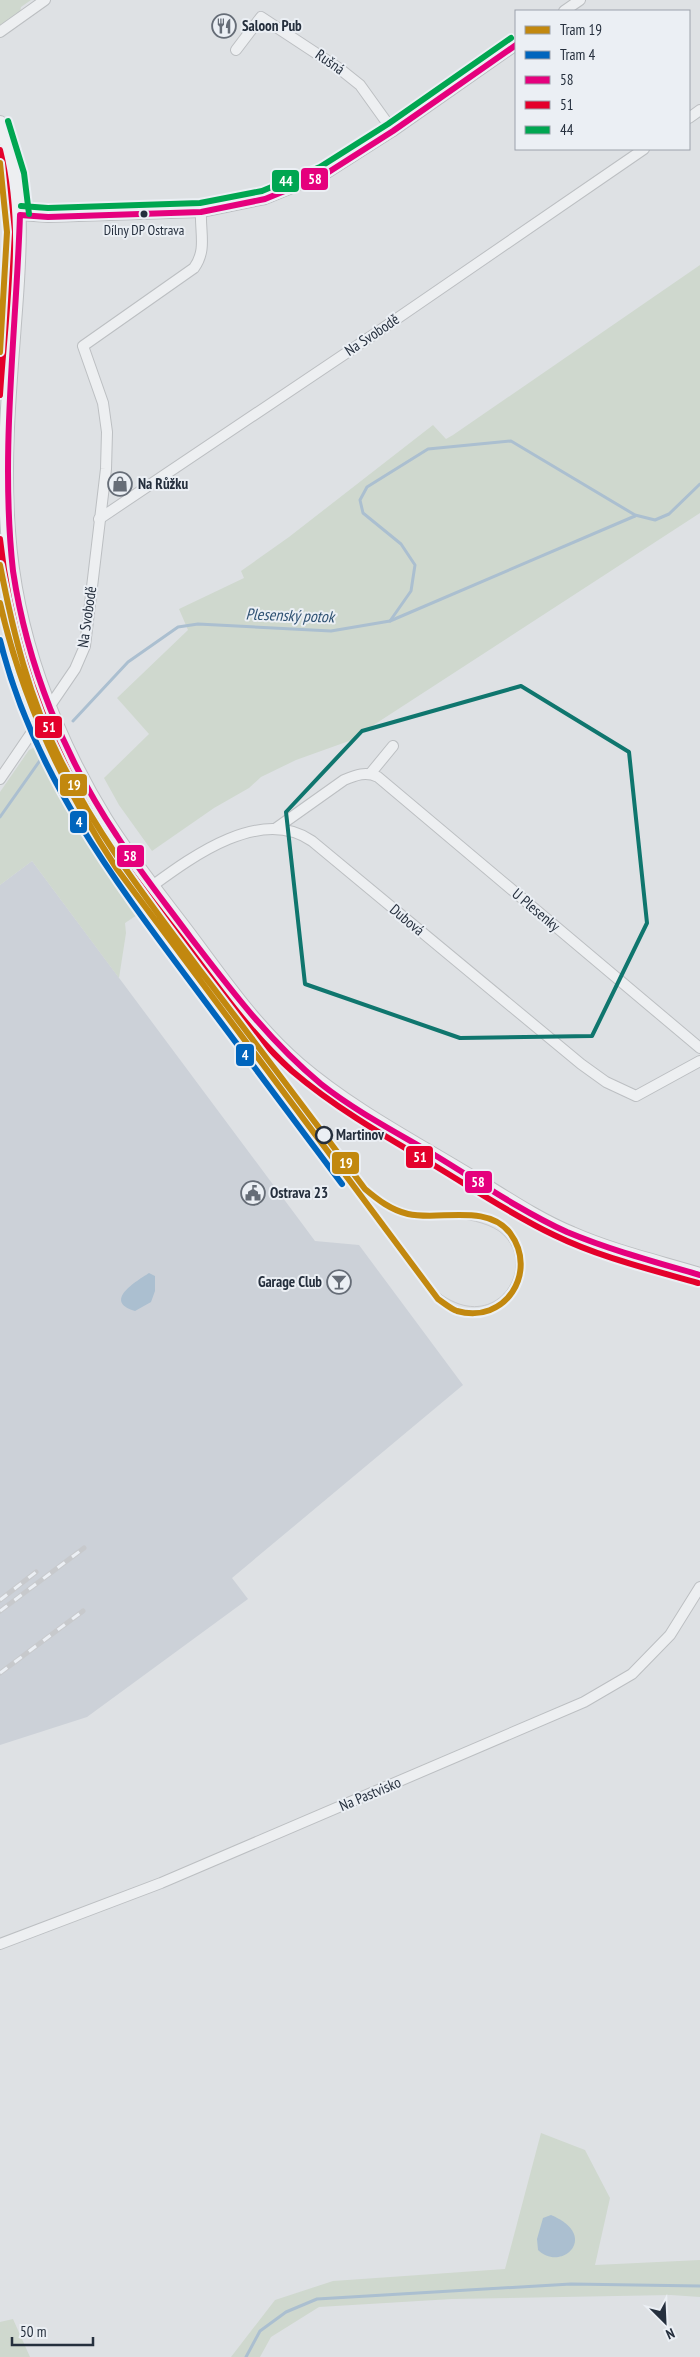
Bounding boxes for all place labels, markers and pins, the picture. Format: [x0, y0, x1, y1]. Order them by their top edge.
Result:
restaurant icon: Saloon Pub [211, 13, 237, 39]
place label: Saloon Pub [242, 16, 302, 35]
marker: Dílny DP Ostrava [139, 209, 149, 219]
place label: Dílny DP Ostrava [104, 221, 184, 239]
shop icon: Na Růžku [107, 471, 133, 497]
place label: Na Růžku [138, 474, 189, 493]
place label: Martinov [336, 1125, 385, 1144]
marker: Martinov [315, 1126, 333, 1144]
public building icon: Ostrava 23 [240, 1180, 266, 1206]
place label: Ostrava 23 [270, 1183, 328, 1202]
bar icon: Garage Club [326, 1269, 352, 1295]
place label: Garage Club [258, 1272, 322, 1291]

